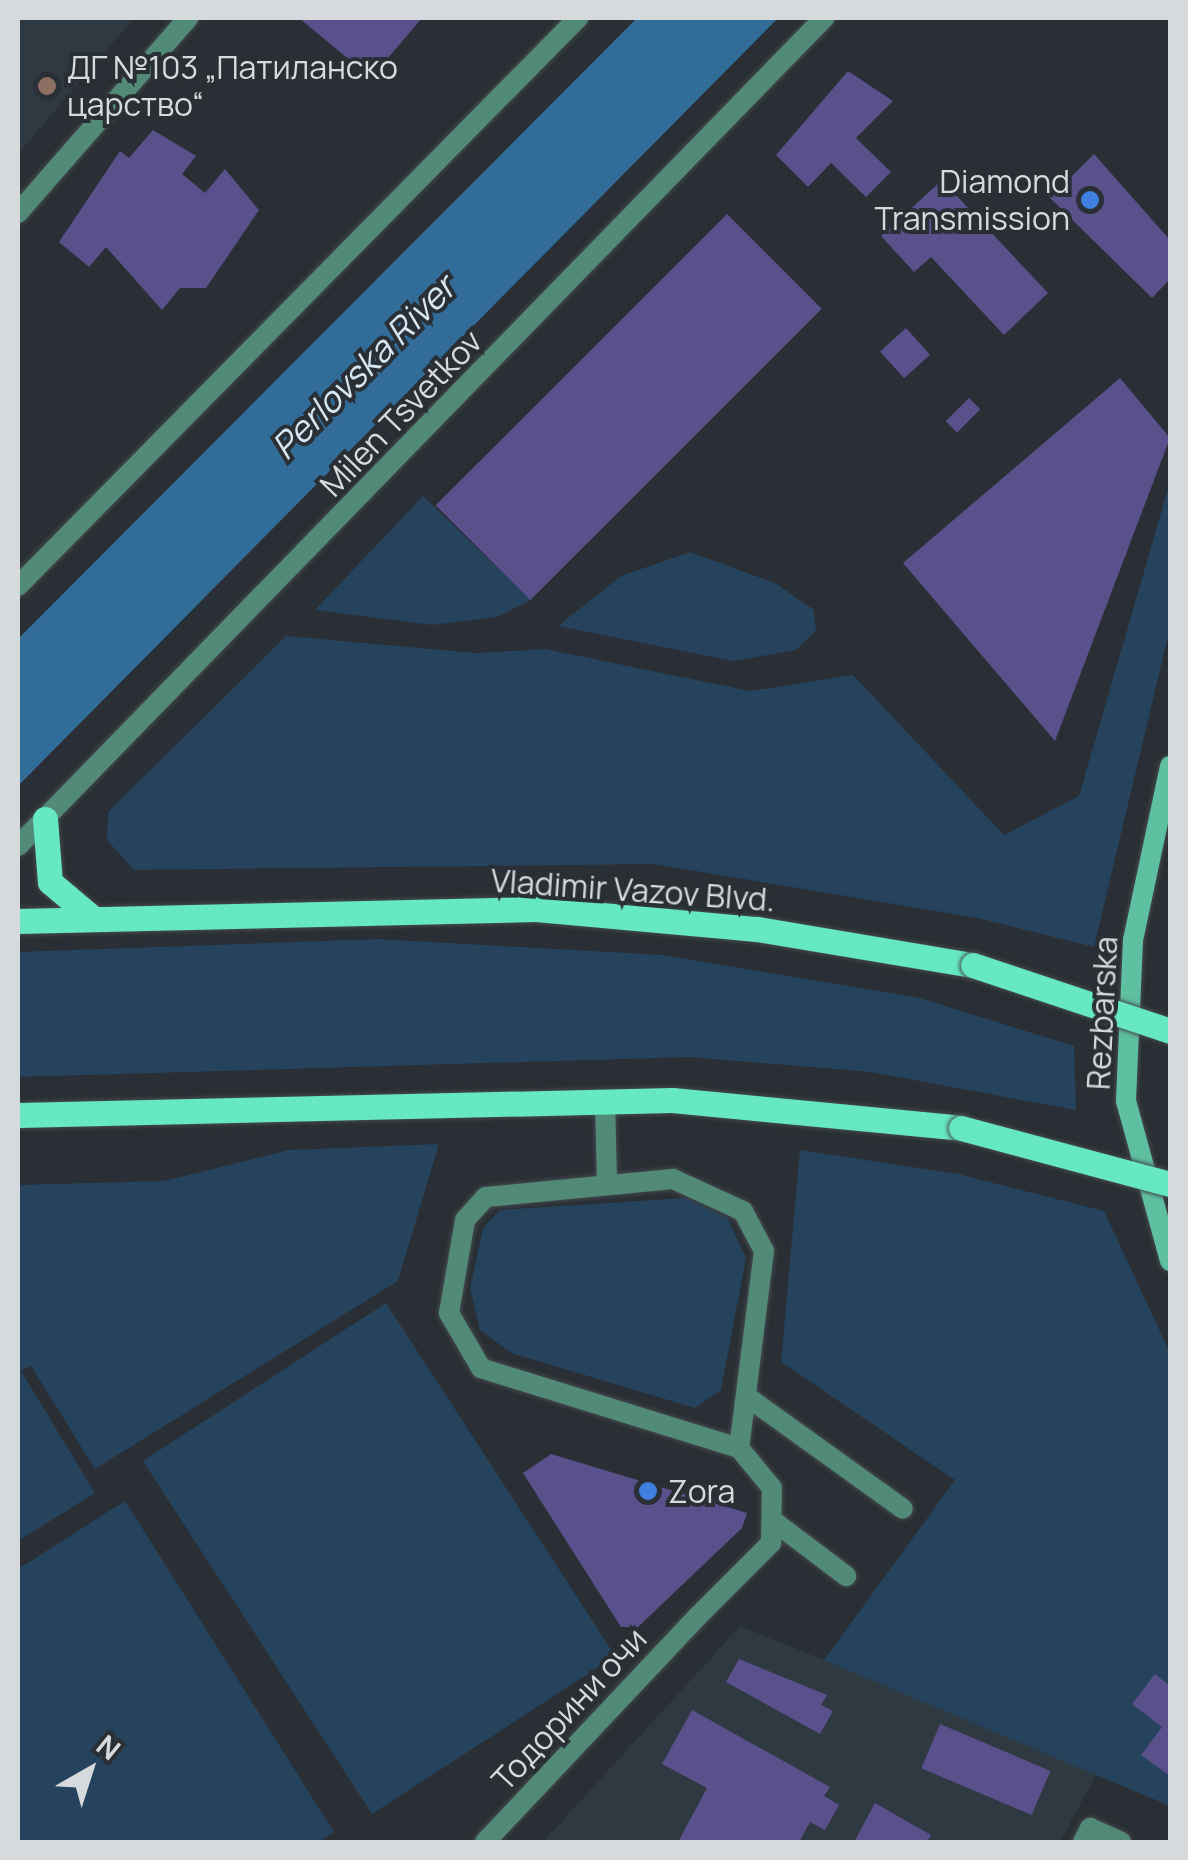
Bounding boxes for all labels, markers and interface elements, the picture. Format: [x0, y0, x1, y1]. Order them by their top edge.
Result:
place label: ДГ №103 „Патиланско царство“ [67, 49, 399, 124]
marker: ДГ №103 „Патиланско царство“ [36, 75, 58, 97]
place label: Diamond Transmission [874, 163, 1070, 238]
marker: Diamond Transmission [1079, 189, 1101, 211]
water label: Perlovska River [263, 267, 463, 467]
street label: Milen Tsvetkov [312, 322, 490, 504]
street label: Vladimir Vazov Blvd. [490, 861, 776, 919]
street label: Rezbarska [1079, 935, 1125, 1091]
place label: Zora [668, 1472, 735, 1510]
marker: Zora [637, 1480, 659, 1502]
street label: Тодорини очи [484, 1620, 654, 1798]
north arrow [40, 1720, 140, 1820]
text: N [89, 1726, 129, 1768]

